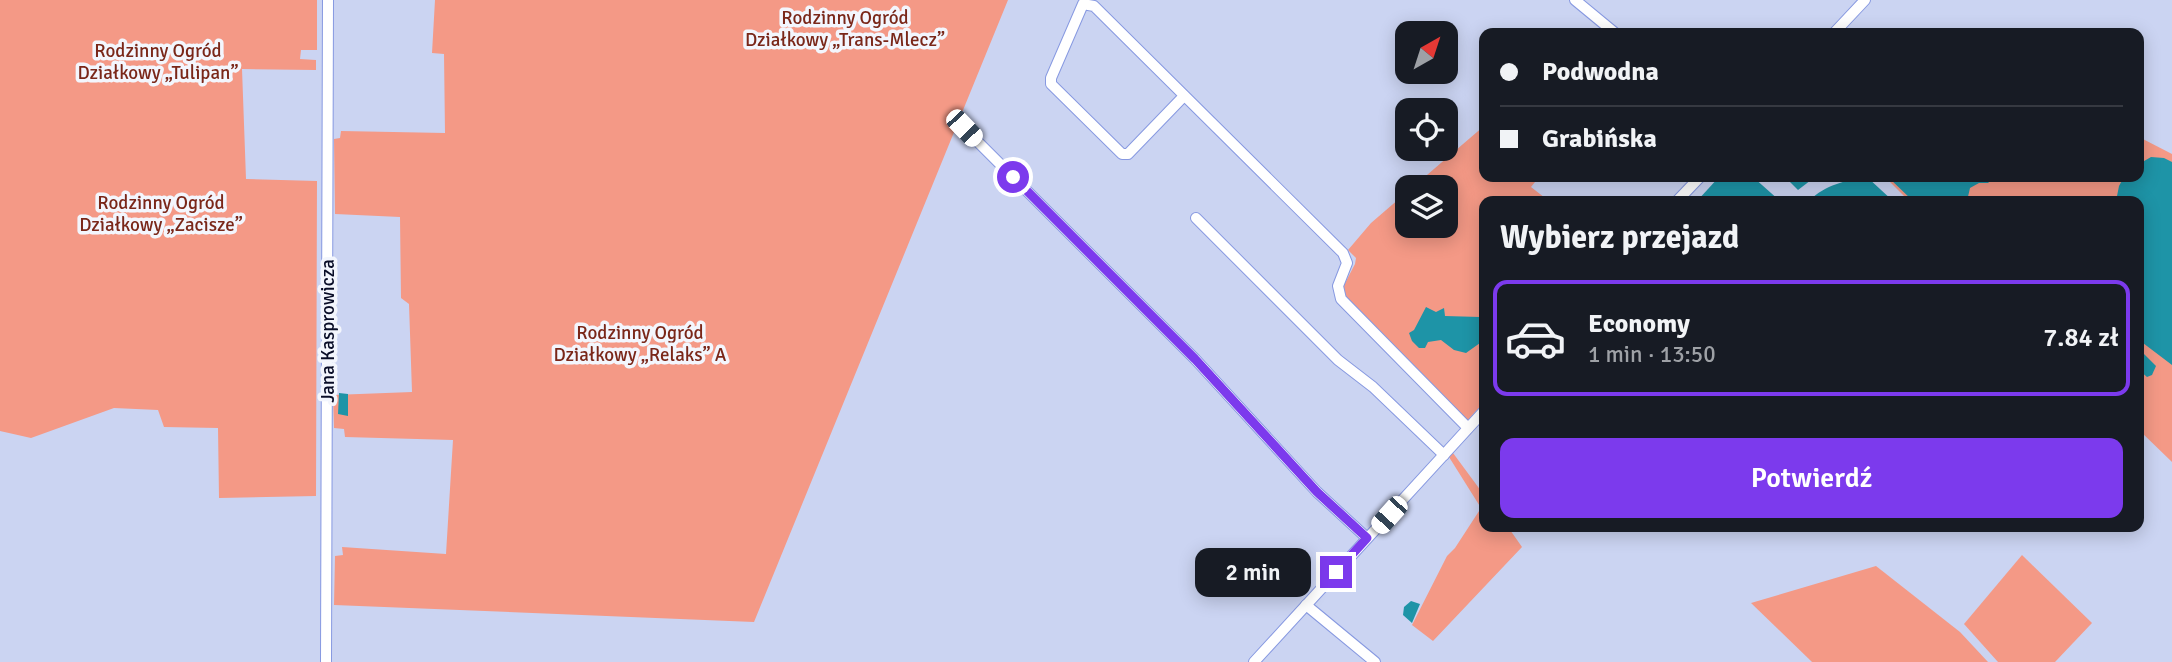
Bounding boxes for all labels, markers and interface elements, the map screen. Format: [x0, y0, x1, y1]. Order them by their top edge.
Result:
park label: Rodzinny Ogród Działkowy „Trans-Mlecz” [745, 6, 945, 52]
north arrow [1395, 21, 1458, 84]
map controls [1395, 21, 1458, 238]
park label: Rodzinny Ogród Działkowy „Tulipan” [78, 39, 238, 85]
text: Podwodna [1542, 56, 1659, 88]
button: locate [1395, 98, 1458, 161]
car [942, 106, 987, 150]
text: Grabińska [1542, 123, 1657, 155]
route start [997, 161, 1029, 193]
button: layers [1395, 175, 1458, 238]
park label: Rodzinny Ogród Działkowy „Zacisze” [79, 191, 243, 237]
text: Wybierz przejazd [1500, 218, 1739, 257]
street label: Jana Kasprowicza [316, 259, 340, 403]
icon: car [1504, 307, 1567, 370]
text: Economy [1588, 308, 1690, 340]
park label: Rodzinny Ogród Działkowy „Relaks” A [554, 321, 727, 367]
text: 7.84 zł [2043, 322, 2119, 354]
text: 1 min · 13:50 [1588, 340, 1716, 369]
button: Potwierdź [1500, 438, 2123, 518]
car [1368, 492, 1411, 538]
callout: 2 min [1196, 548, 1312, 596]
route end [1320, 556, 1352, 588]
text: 2 min [1225, 558, 1281, 587]

